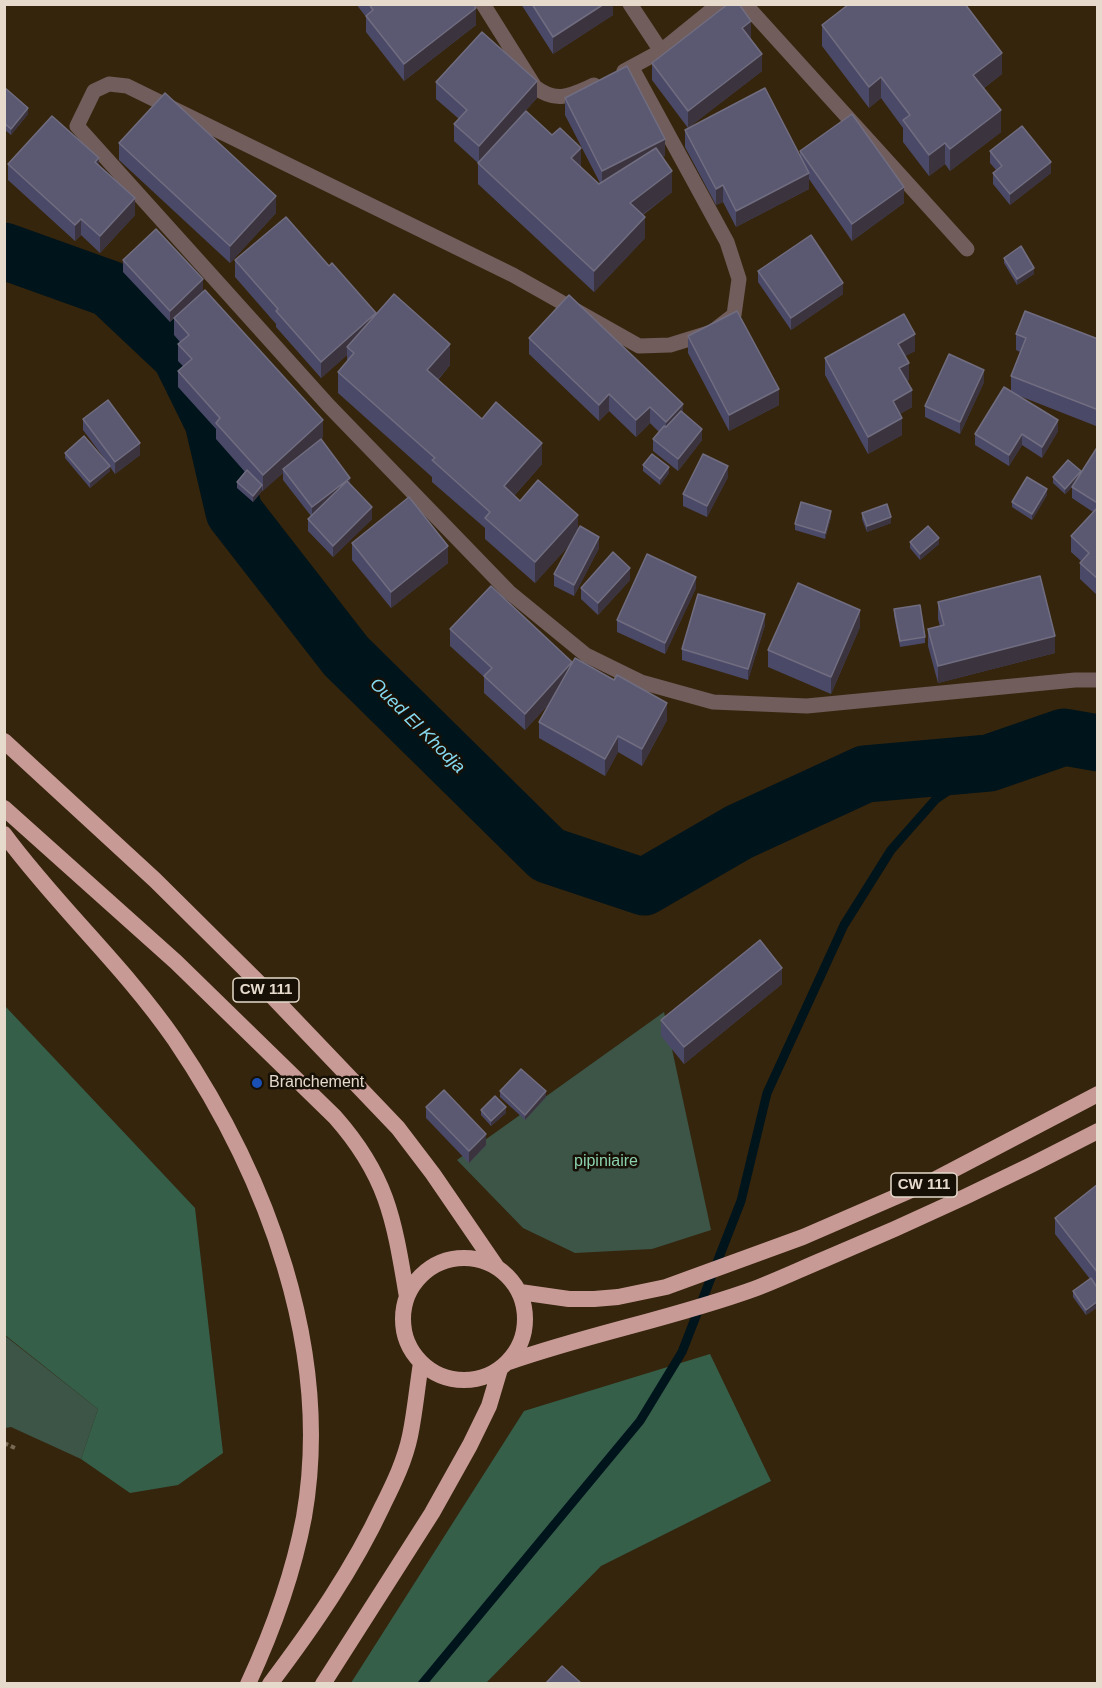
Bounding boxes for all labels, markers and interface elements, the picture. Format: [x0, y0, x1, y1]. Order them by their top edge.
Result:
water label: Oued El Khodja [365, 674, 469, 778]
road number: CW 111 [233, 978, 299, 1002]
place label: Branchement [269, 1073, 364, 1093]
marker: Branchement [250, 1076, 264, 1090]
park label: pipiniaire [574, 1152, 638, 1172]
road number: CW 111 [891, 1173, 957, 1197]

